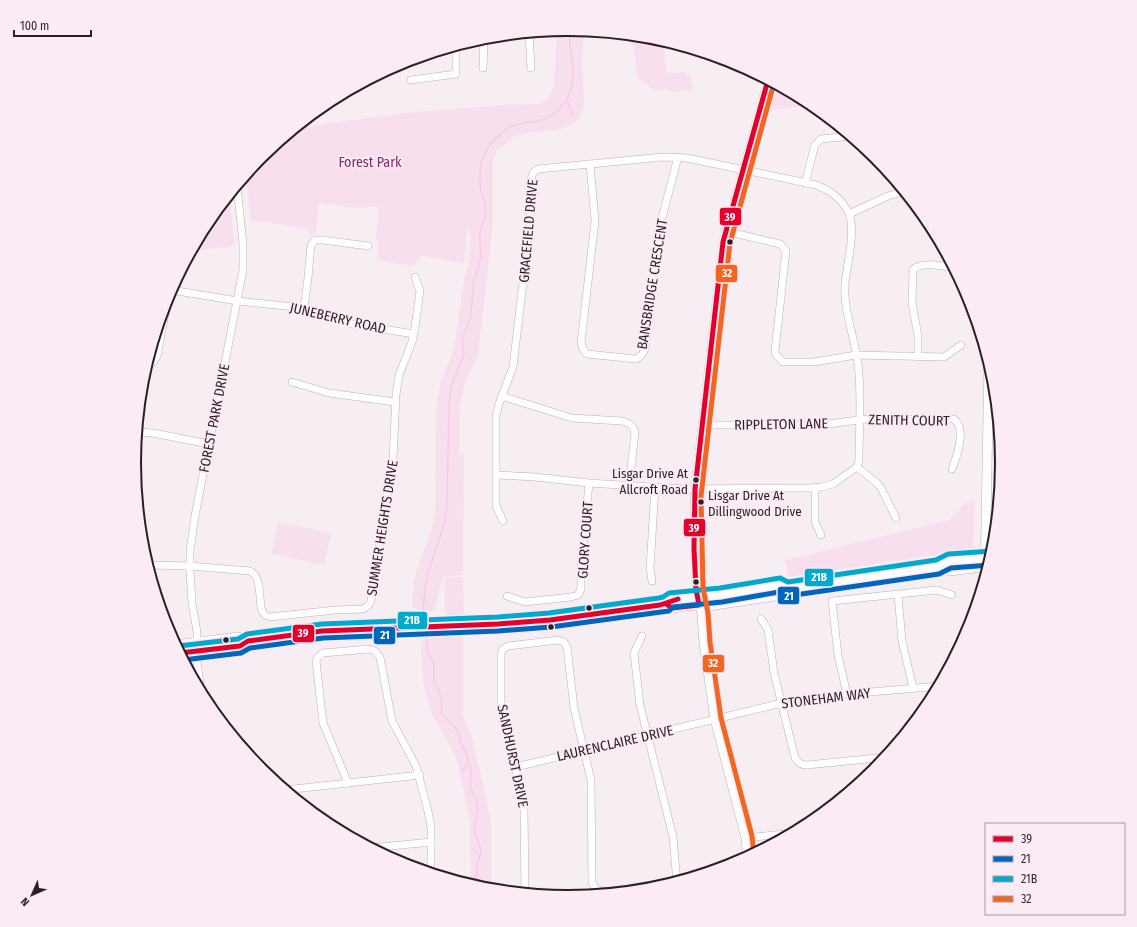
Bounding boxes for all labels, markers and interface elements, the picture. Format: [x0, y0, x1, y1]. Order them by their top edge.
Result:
scale bar [14, 12, 91, 38]
text: 100 m [20, 19, 49, 33]
park label: Forest Park [338, 154, 402, 171]
street label: GRACEFIELD DRIVE [516, 178, 542, 283]
line badge: 39 [719, 207, 742, 226]
text: 39 [724, 211, 736, 224]
street label: BANSBRIDGE CRESCENT [634, 217, 671, 351]
unlabelled marker [725, 237, 735, 247]
line badge: 32 [715, 264, 738, 283]
text: 32 [721, 267, 732, 280]
street label: JUNEBERRY ROAD [288, 299, 388, 338]
street label: FOREST PARK DRIVE [196, 362, 233, 474]
street label: ZENITH COURT [868, 411, 950, 430]
street label: RIPPLETON LANE [734, 415, 829, 434]
street label: SUMMER HEIGHTS DRIVE [363, 458, 402, 597]
place label: Lisgar Drive At Allcroft Road [612, 466, 689, 497]
marker: Lisgar Drive At Allcroft Road [691, 475, 701, 485]
place label: Lisgar Drive At Dillingwood Drive [708, 488, 802, 519]
marker: Lisgar Drive At Dillingwood Drive [696, 497, 706, 507]
street label: GLORY COURT [574, 500, 597, 579]
line badge: 39 [683, 518, 706, 537]
text: 39 [688, 522, 700, 535]
line badge: 21B [804, 568, 834, 587]
text: 21B [810, 571, 827, 584]
unlabelled marker [691, 577, 701, 587]
line badge: 21 [777, 586, 800, 605]
text: 21 [783, 590, 794, 603]
unlabelled marker [584, 603, 594, 613]
line badge: 21B [397, 611, 428, 630]
text: 21B [403, 614, 420, 627]
unlabelled marker [546, 622, 556, 632]
line badge: 39 [292, 624, 315, 643]
line badge: 21 [373, 626, 396, 645]
text: 39 [297, 627, 309, 640]
text: 21 [379, 629, 390, 642]
unlabelled marker [221, 635, 231, 645]
line badge: 32 [702, 654, 725, 673]
text: 32 [707, 657, 718, 670]
street label: STONEHAM WAY [781, 685, 872, 712]
street label: SANDHURST DRIVE [493, 703, 532, 809]
street label: LAURENCLAIRE DRIVE [555, 722, 676, 765]
legend [985, 823, 1125, 915]
text: 39 [1021, 832, 1032, 846]
text: 21 [1021, 852, 1031, 866]
text: 21B [1021, 872, 1038, 886]
north arrow [12, 875, 52, 915]
text: 32 [1021, 892, 1032, 906]
text: N [18, 895, 32, 909]

